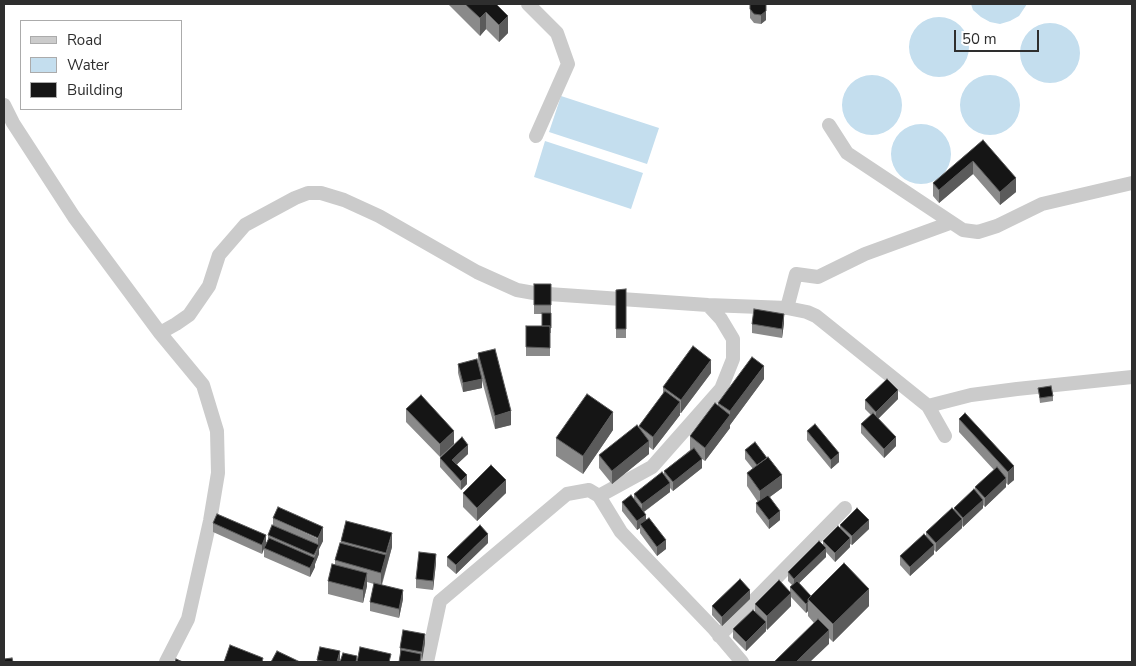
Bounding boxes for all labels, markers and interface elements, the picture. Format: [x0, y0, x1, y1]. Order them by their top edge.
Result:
legend [20, 20, 182, 110]
scale bar [956, 20, 1041, 52]
text: 50 m [962, 29, 997, 49]
text: Road [67, 30, 102, 50]
text: Water [67, 55, 109, 75]
text: Building [67, 80, 123, 100]

